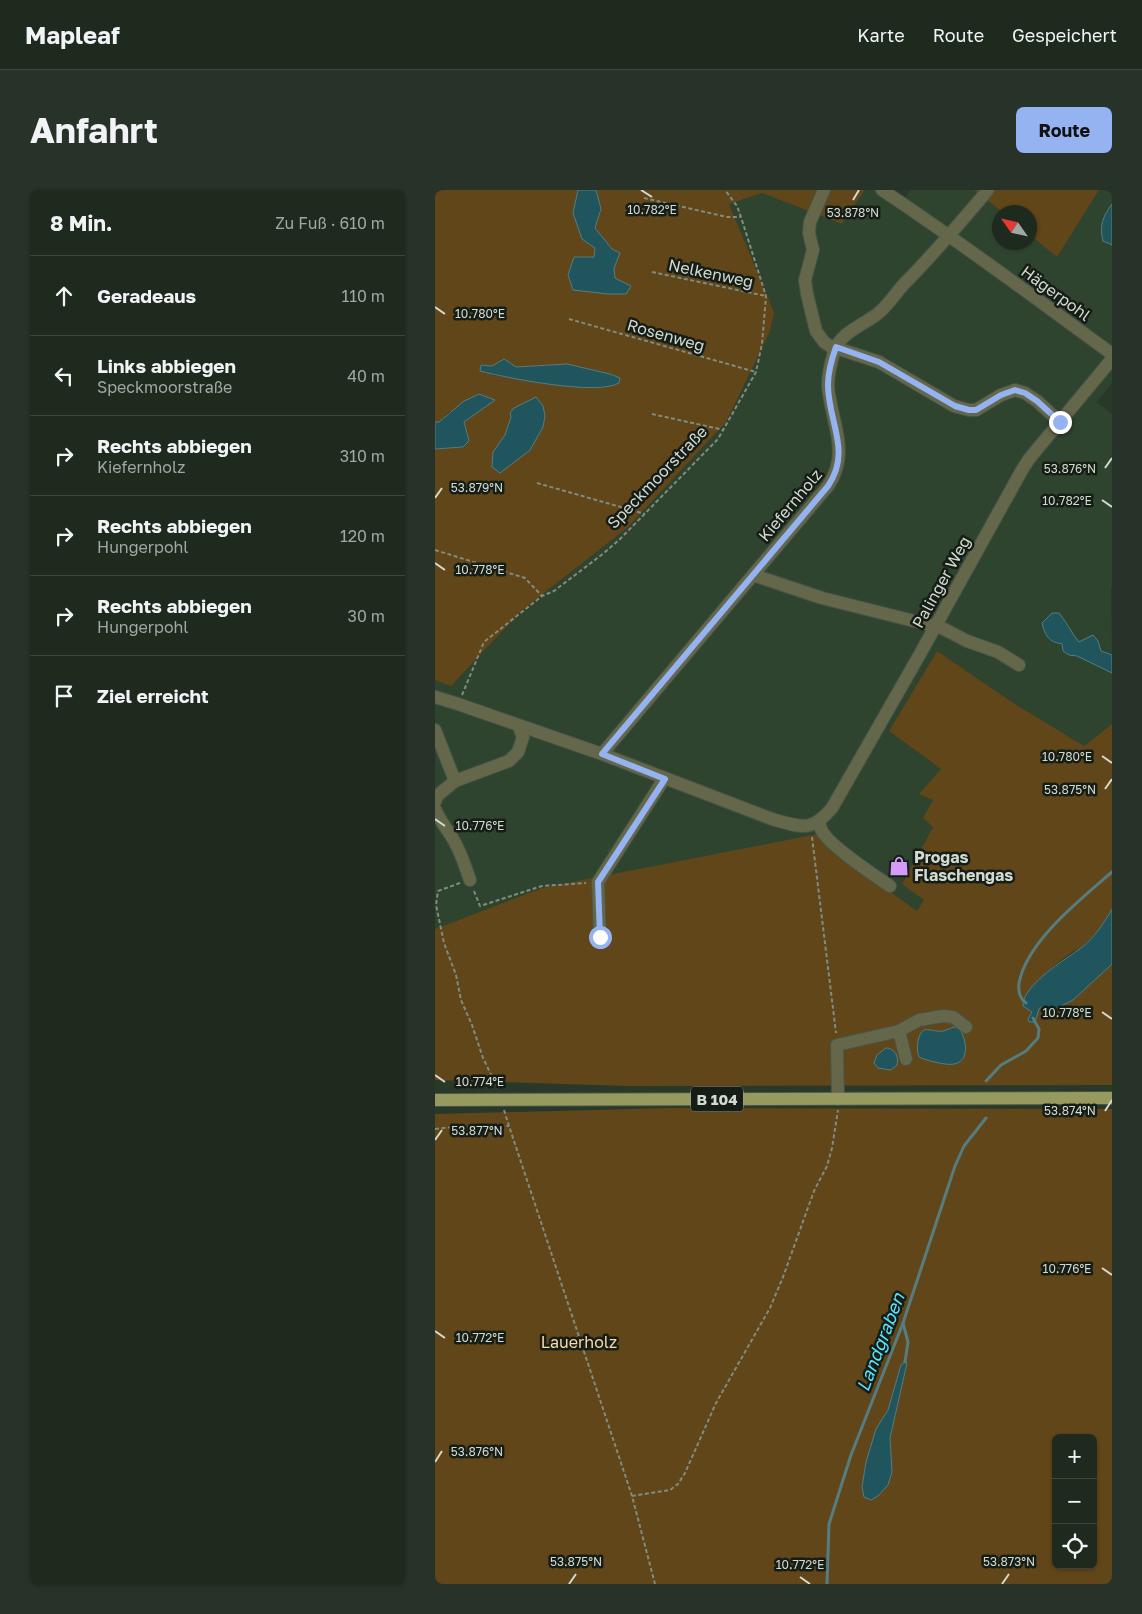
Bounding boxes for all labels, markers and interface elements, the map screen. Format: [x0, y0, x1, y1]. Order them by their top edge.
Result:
text: Mapleaf [25, 20, 120, 49]
text: Karte [857, 24, 905, 46]
text: Route [933, 24, 984, 46]
text: Gespeichert [1012, 24, 1117, 46]
button: Route [1016, 107, 1112, 153]
text: Anfahrt [30, 109, 158, 151]
text: 10.782°E [627, 202, 677, 217]
text: 53.878°N [827, 205, 879, 220]
north arrow [992, 205, 1037, 250]
text: 8 Min. [50, 210, 113, 236]
text: Zu Fuß · 610 m [275, 213, 385, 233]
street label: Nelkenweg [667, 254, 755, 292]
street label: Hägerpohl [1017, 261, 1095, 325]
icon: ahead [50, 282, 78, 310]
text: Geradeaus [97, 284, 196, 307]
text: 110 m [341, 286, 385, 306]
text: 10.780°E [455, 306, 505, 321]
street label: Rosenweg [625, 314, 707, 356]
text: Links abbiegen [97, 354, 236, 377]
icon: left [50, 362, 78, 390]
text: 40 m [347, 366, 385, 386]
text: Speckmoorstraße [97, 377, 232, 397]
route end [1049, 411, 1072, 434]
street label: Speckmoorstraße [603, 421, 711, 533]
text: Rechts abbiegen [97, 434, 252, 457]
icon: right [50, 442, 78, 470]
text: 310 m [340, 446, 385, 466]
text: Kiefernholz [97, 457, 185, 477]
text: 53.876°N [1044, 461, 1096, 476]
street label: Kiefernholz [754, 465, 826, 545]
text: 53.879°N [451, 480, 503, 495]
text: 10.782°E [1042, 493, 1092, 508]
text: Rechts abbiegen [97, 514, 252, 537]
icon: right [50, 522, 78, 550]
text: 120 m [340, 526, 385, 546]
street label: Palinger Weg [908, 533, 974, 631]
text: Hungerpohl [97, 537, 188, 557]
text: 10.778°E [456, 562, 504, 577]
text: Rechts abbiegen [97, 594, 252, 617]
icon: right [50, 602, 78, 630]
text: 30 m [348, 606, 385, 626]
text: Hungerpohl [97, 617, 188, 637]
icon: arrive [50, 682, 78, 710]
text: Ziel erreicht [97, 684, 209, 707]
text: 10.780°E [1042, 749, 1092, 764]
text: 53.875°N [1044, 782, 1096, 797]
text: 10.776°E [456, 818, 504, 833]
place label: Progas Flaschengas [914, 847, 1013, 885]
shop icon: Progas Flaschengas [888, 855, 910, 877]
route start [589, 926, 612, 949]
text: 10.778°E [1043, 1005, 1091, 1020]
text: 10.774°E [456, 1074, 504, 1089]
road number: B 104 [691, 1086, 743, 1112]
text: 53.874°N [1044, 1103, 1096, 1118]
text: 53.877°N [451, 1123, 503, 1138]
text: 10.776°E [1043, 1261, 1091, 1276]
water label: Landgraben [851, 1289, 909, 1394]
text: 10.772°E [456, 1330, 504, 1345]
park label: Lauerholz [541, 1332, 617, 1352]
map controls [1052, 1434, 1097, 1569]
button: + [1052, 1434, 1097, 1479]
text: 53.876°N [451, 1444, 503, 1459]
button: − [1052, 1479, 1097, 1524]
button: locate [1052, 1524, 1097, 1569]
text: 53.875°N [550, 1554, 602, 1569]
text: 53.873°N [983, 1554, 1035, 1569]
text: 10.772°E [776, 1557, 824, 1572]

